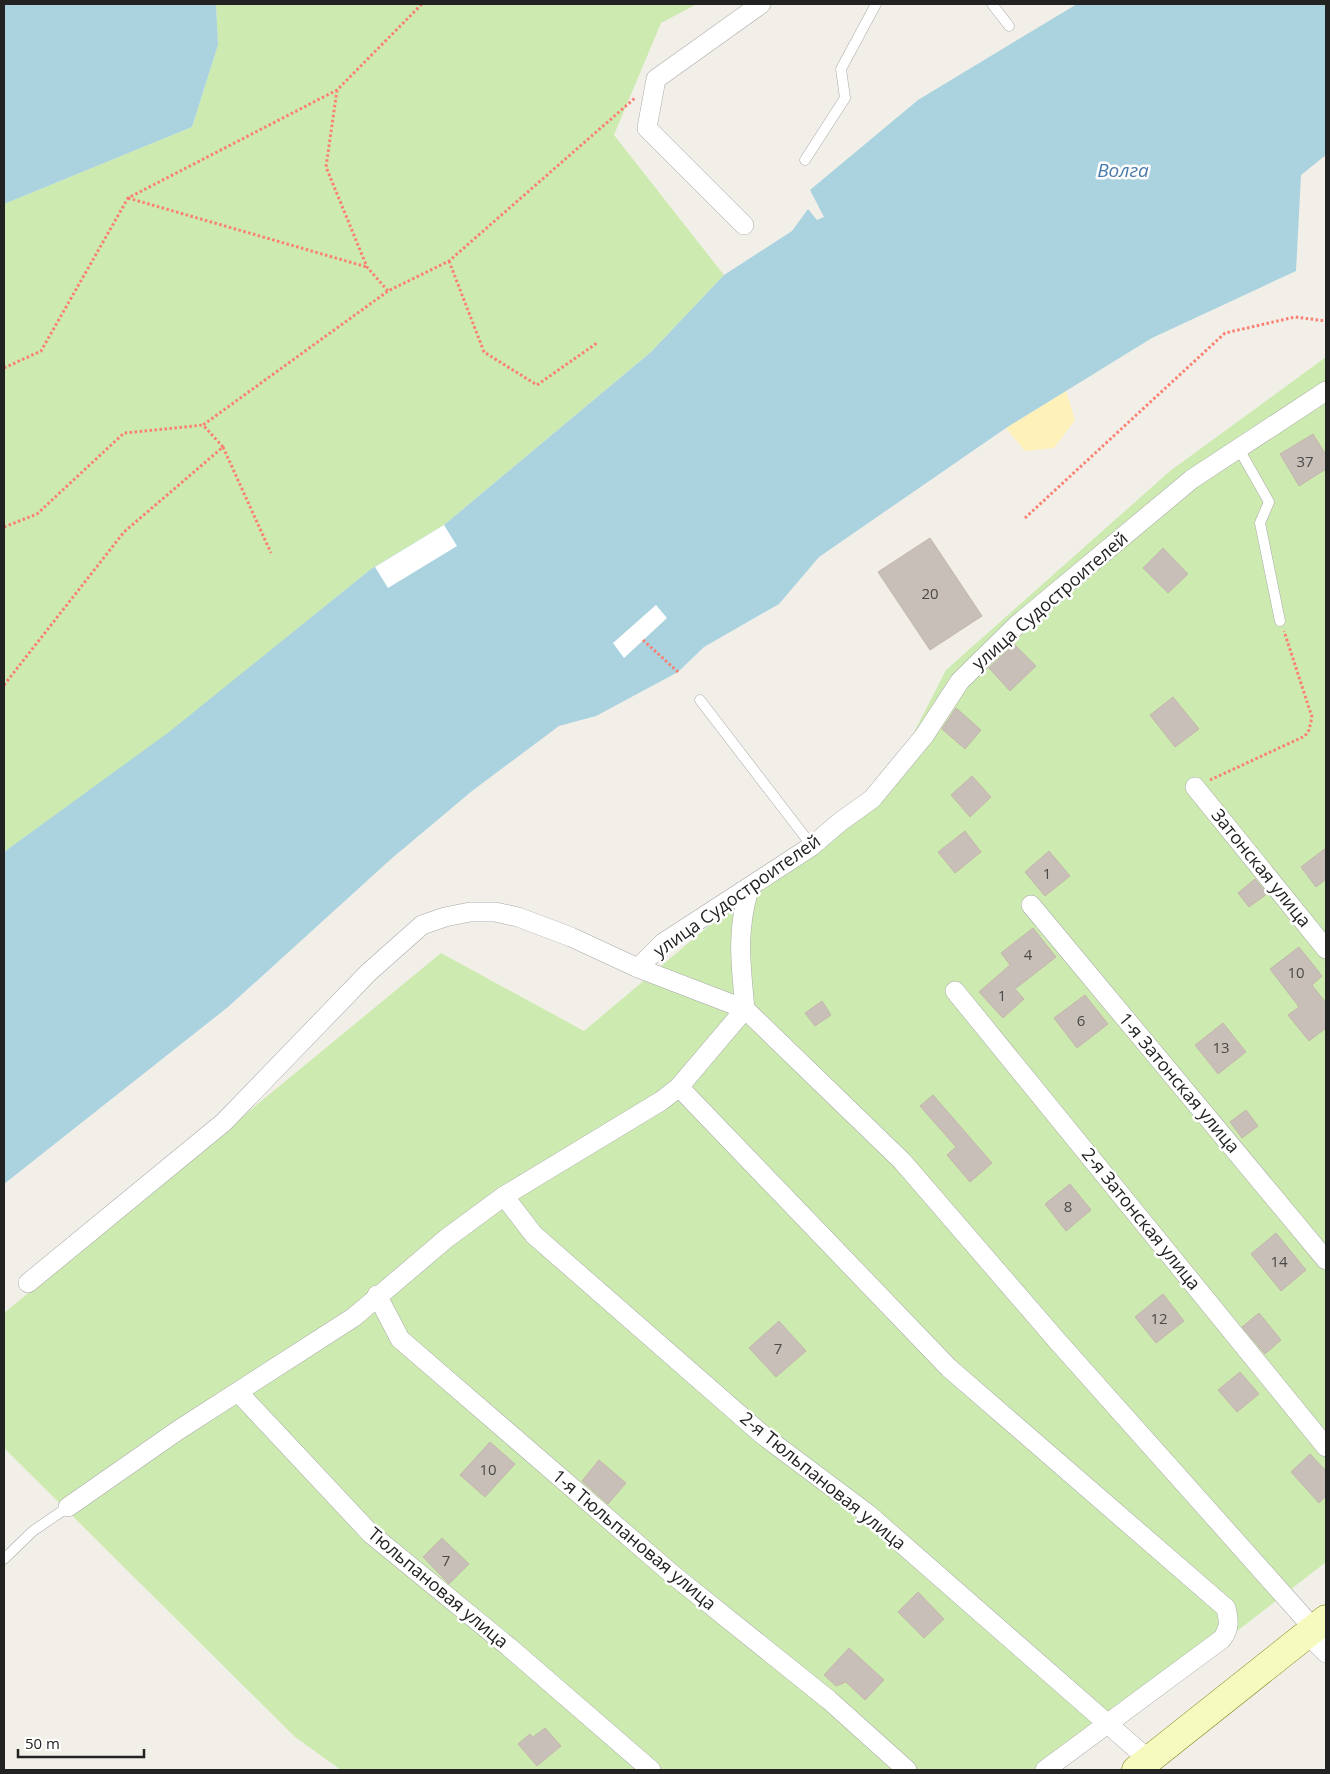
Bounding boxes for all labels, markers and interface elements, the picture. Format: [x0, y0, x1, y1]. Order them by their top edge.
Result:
water label: Волга [1097, 157, 1149, 183]
house number: 37 [1296, 451, 1314, 471]
street label: улица Судостроителей [966, 526, 1132, 675]
house number: 20 [921, 583, 939, 603]
street label: Затонская улица [1207, 803, 1317, 932]
street label: улица Судостроителей [648, 828, 825, 962]
house number: 1 [1043, 863, 1051, 883]
house number: 4 [1024, 944, 1033, 964]
house number: 10 [1287, 962, 1305, 982]
house number: 1 [998, 985, 1006, 1005]
street label: 1-я Затонская улица [1114, 1007, 1246, 1158]
house number: 6 [1077, 1010, 1085, 1030]
house number: 13 [1212, 1037, 1230, 1057]
street label: 2-я Затонская улица [1077, 1142, 1207, 1295]
house number: 8 [1064, 1196, 1072, 1216]
house number: 14 [1270, 1251, 1288, 1271]
house number: 12 [1150, 1308, 1168, 1328]
house number: 7 [774, 1338, 782, 1358]
street label: 2-я Тюльпановая улица [736, 1406, 912, 1555]
house number: 10 [479, 1459, 497, 1479]
street label: 1-я Тюльпановая улица [548, 1464, 722, 1615]
street label: Тюльпановая улица [363, 1521, 514, 1653]
house number: 7 [442, 1550, 450, 1570]
scale bar [18, 1726, 144, 1758]
text: 50 m [25, 1733, 60, 1753]

